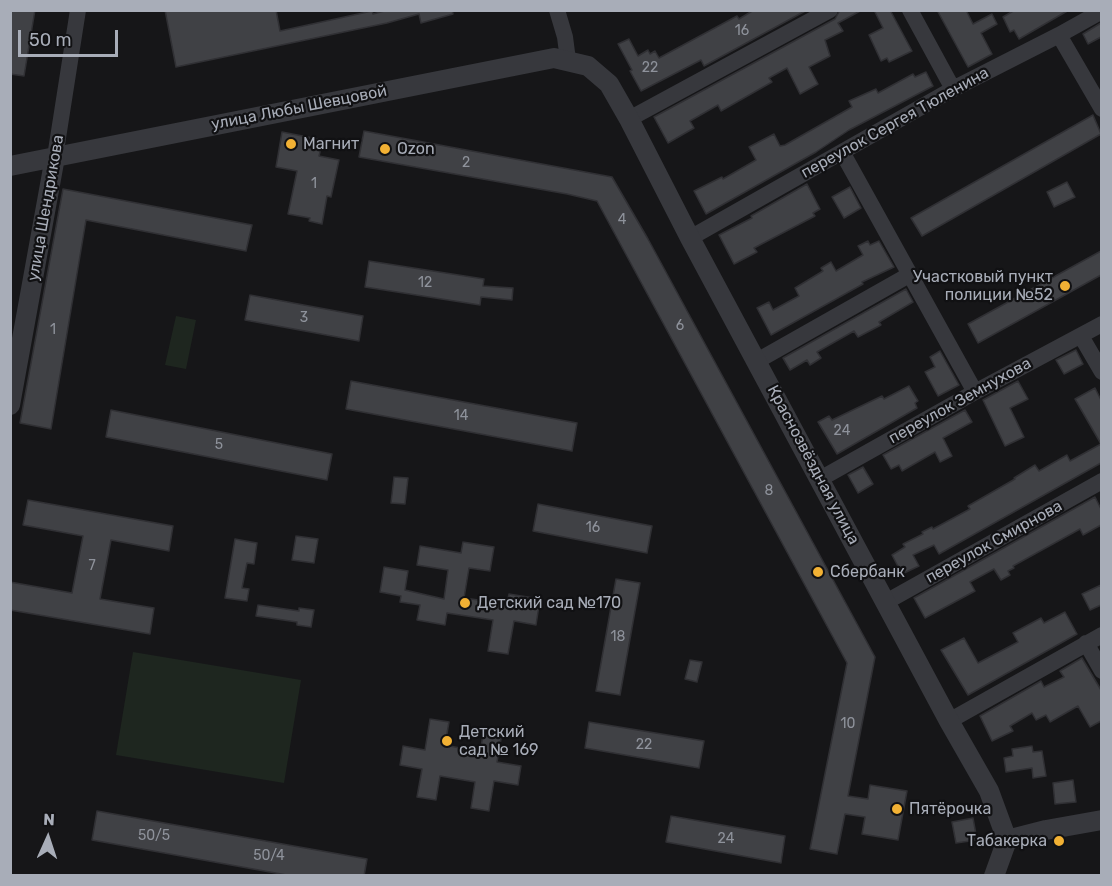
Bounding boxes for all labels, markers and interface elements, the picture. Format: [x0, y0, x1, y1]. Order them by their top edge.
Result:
scale bar [21, 18, 122, 56]
house number: 16 [735, 23, 749, 39]
text: 50 m [29, 29, 72, 51]
house number: 22 [642, 60, 658, 76]
street label: переулок Сергея Тюленина [798, 63, 992, 183]
street label: улица Любы Шевцовой [209, 82, 389, 134]
street label: улица Шендрикова [24, 133, 68, 283]
place label: Магнит [303, 134, 359, 154]
marker: Магнит [284, 137, 298, 151]
place label: Ozon [397, 139, 435, 159]
marker: Ozon [378, 142, 392, 156]
house number: 2 [462, 155, 470, 171]
house number: 1 [311, 176, 317, 192]
house number: 4 [618, 212, 626, 228]
place label: Участковый пункт полиции №52 [913, 267, 1053, 305]
house number: 12 [418, 275, 432, 291]
marker: Участковый пункт полиции №52 [1058, 279, 1072, 293]
house number: 3 [300, 310, 308, 326]
house number: 6 [676, 318, 684, 334]
house number: 1 [50, 322, 56, 338]
street label: переулок Земнухова [885, 354, 1035, 448]
street label: Краснозвёздная улица [763, 382, 863, 548]
house number: 14 [454, 408, 468, 424]
house number: 24 [834, 423, 850, 439]
house number: 5 [215, 437, 223, 453]
house number: 8 [765, 483, 773, 499]
street label: переулок Смирнова [922, 496, 1066, 588]
house number: 16 [586, 520, 600, 536]
house number: 7 [88, 558, 96, 574]
place label: Сбербанк [830, 562, 905, 582]
marker: Сбербанк [811, 565, 825, 579]
place label: Детский сад №170 [477, 593, 621, 613]
marker: Детский сад №170 [458, 596, 472, 610]
house number: 18 [611, 629, 625, 645]
house number: 10 [841, 716, 855, 732]
place label: Детский сад № 169 [459, 722, 539, 760]
marker: Детский сад № 169 [440, 734, 454, 748]
house number: 22 [636, 737, 652, 753]
place label: Пятёрочка [909, 799, 991, 819]
marker: Пятёрочка [890, 802, 904, 816]
north arrow [18, 808, 78, 868]
text: N [43, 810, 55, 829]
house number: 50/5 [138, 828, 170, 844]
house number: 24 [718, 831, 734, 847]
place label: Табакерка [967, 831, 1047, 851]
marker: Табакерка [1052, 834, 1066, 848]
house number: 50/4 [253, 848, 285, 864]

